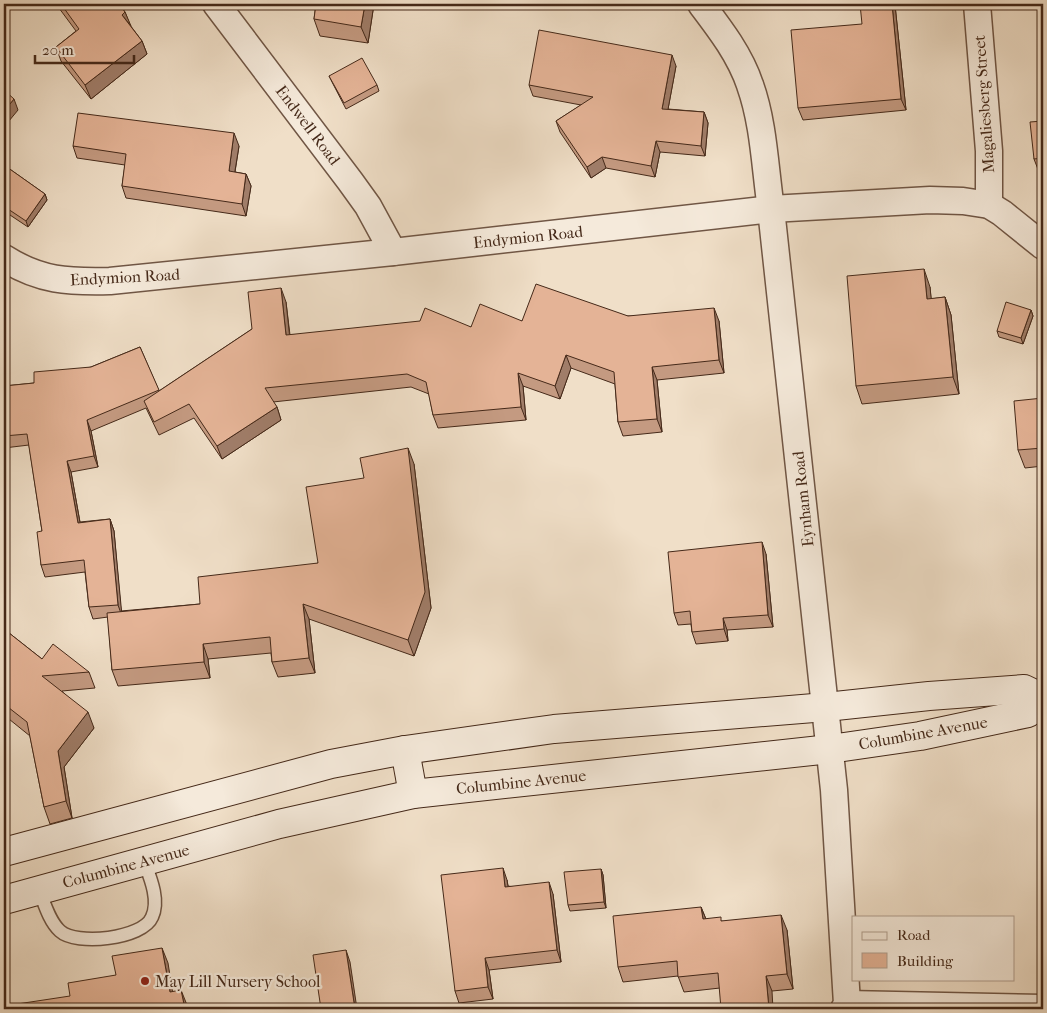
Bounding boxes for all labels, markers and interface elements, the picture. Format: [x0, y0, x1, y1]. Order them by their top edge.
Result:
scale bar [35, 32, 134, 64]
street label: Magaliesberg Street [970, 34, 998, 174]
text: 20 m [42, 41, 74, 59]
street label: Endwell Road [272, 81, 344, 169]
street label: Endymion Road [472, 222, 584, 252]
street label: Endymion Road [69, 265, 181, 289]
street label: Eynham Road [789, 450, 817, 548]
street label: Columbine Avenue [857, 712, 989, 754]
street label: Columbine Avenue [455, 766, 587, 798]
street label: Columbine Avenue [60, 840, 192, 892]
legend [852, 916, 1014, 980]
text: Road [897, 926, 931, 944]
text: Building [897, 952, 954, 970]
place label: May Lill Nursery School [155, 972, 321, 991]
marker: May Lill Nursery School [139, 975, 151, 987]

